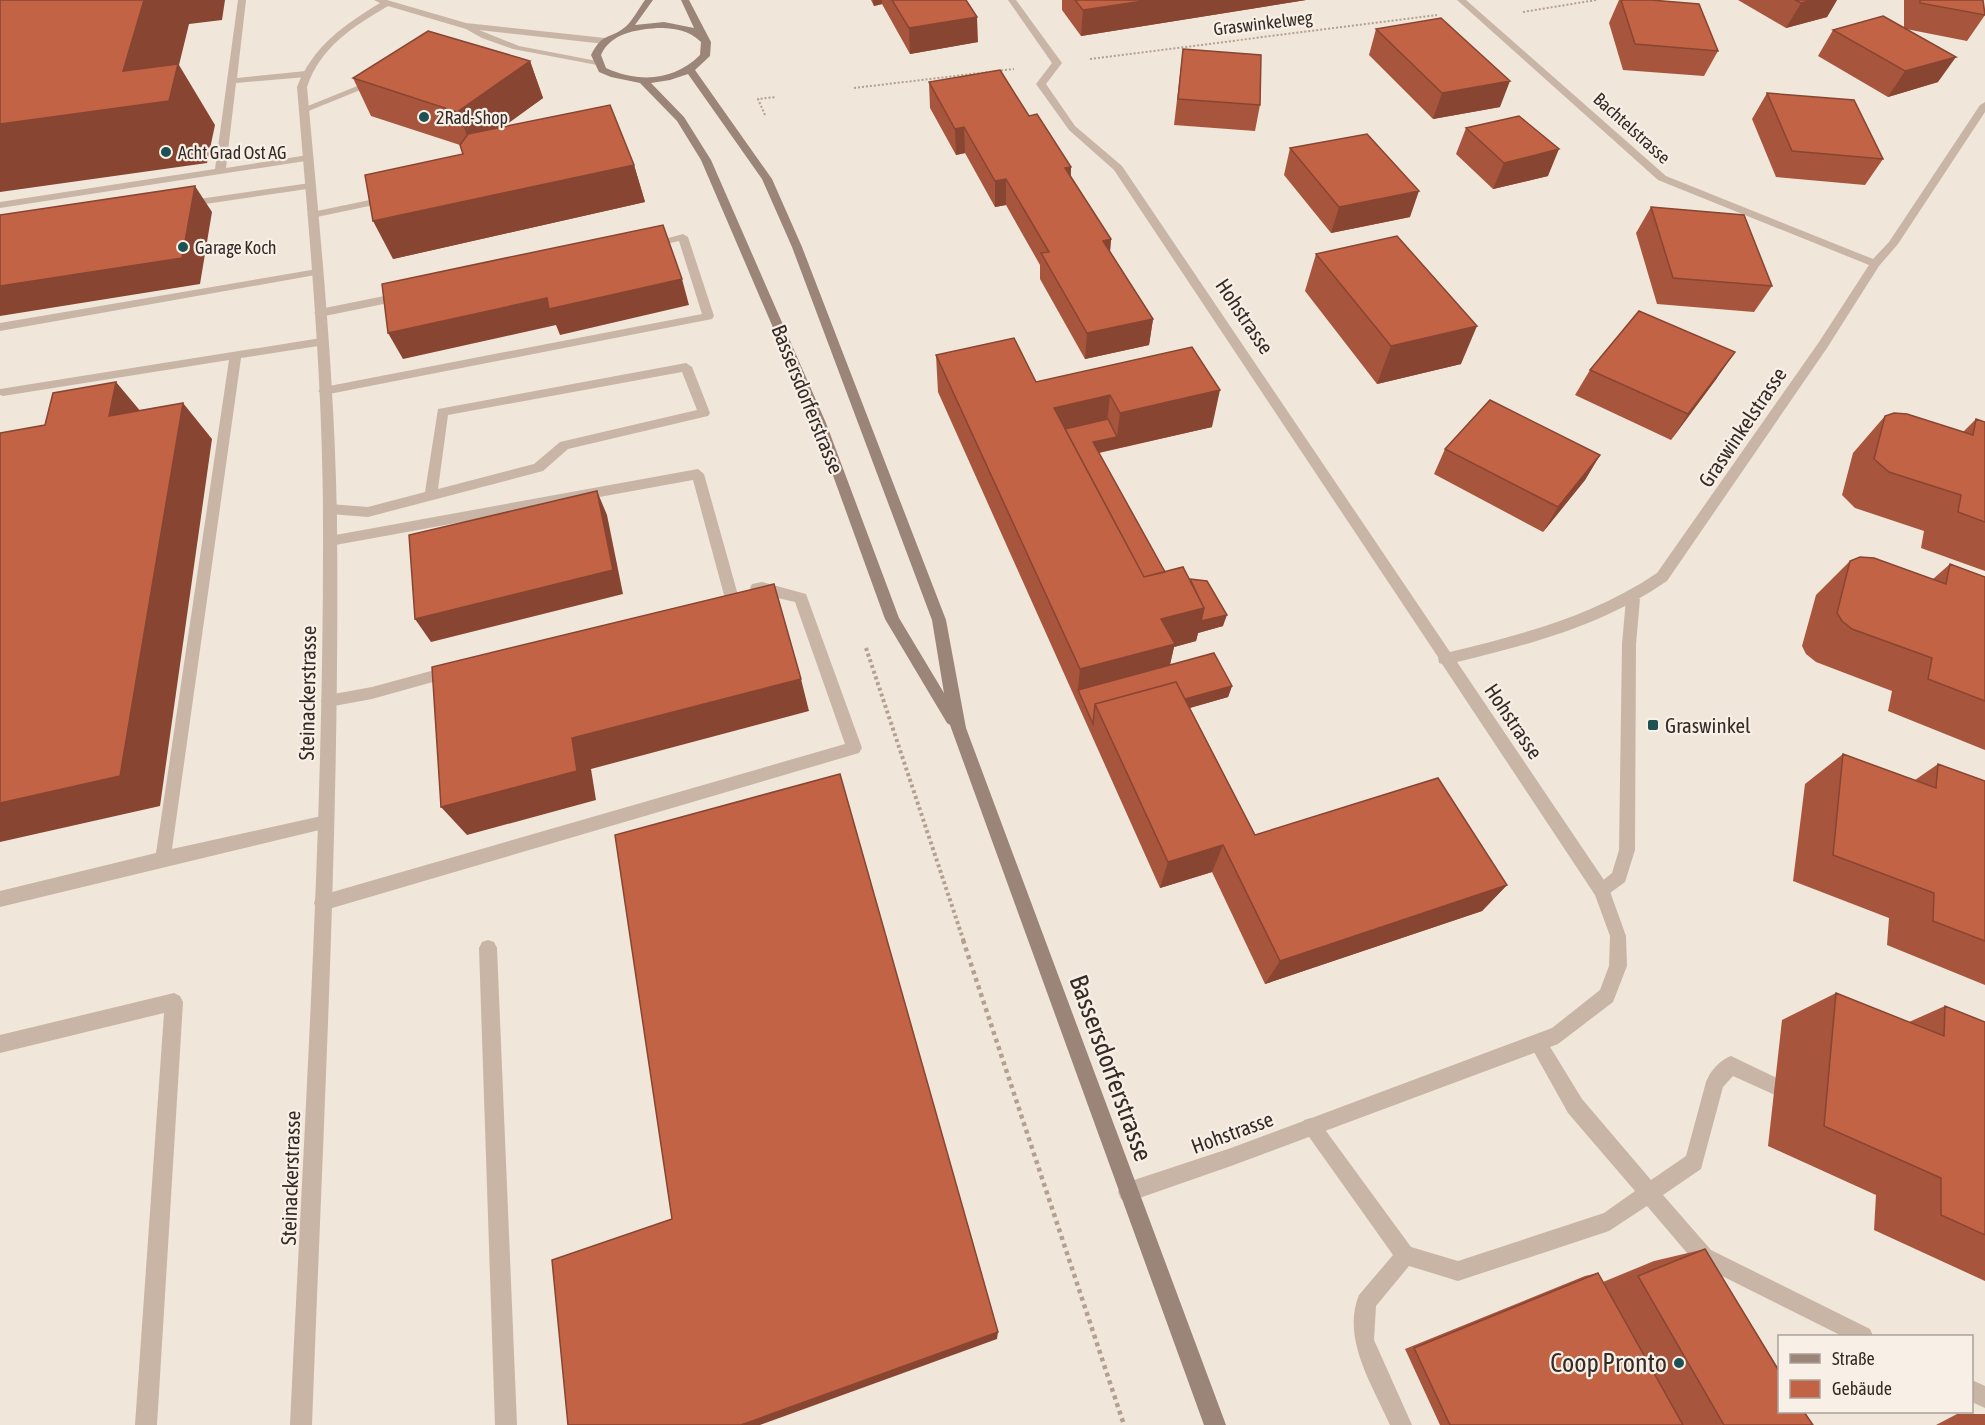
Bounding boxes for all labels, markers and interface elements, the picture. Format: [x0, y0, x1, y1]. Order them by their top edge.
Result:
street label: Graswinkelweg [1212, 6, 1314, 39]
street label: Bachtelstrasse [1589, 88, 1675, 168]
place label: 2Rad-Shop [436, 107, 508, 128]
marker: 2Rad-Shop [417, 110, 431, 124]
place label: Acht Grad Ost AG [178, 142, 287, 163]
marker: Acht Grad Ost AG [159, 145, 173, 159]
place label: Garage Koch [195, 237, 277, 258]
marker: Garage Koch [176, 240, 190, 254]
street label: Hohstrasse [1211, 274, 1279, 358]
street label: Bassersdorferstrasse [767, 321, 849, 477]
street label: Graswinkelstrasse [1693, 363, 1791, 491]
street label: Steinackerstrasse [294, 625, 320, 761]
street label: Hohstrasse [1480, 679, 1548, 763]
place label: Graswinkel [1665, 713, 1751, 737]
marker: Graswinkel [1646, 718, 1660, 732]
street label: Bassersdorferstrasse [1063, 971, 1159, 1165]
street label: Hohstrasse [1188, 1106, 1276, 1158]
street label: Steinackerstrasse [276, 1110, 304, 1246]
legend [1778, 1335, 1973, 1413]
place label: Coop Pronto [1550, 1348, 1667, 1378]
text: Straße [1832, 1348, 1875, 1369]
marker: Coop Pronto [1672, 1356, 1686, 1370]
text: Gebäude [1832, 1378, 1892, 1399]

